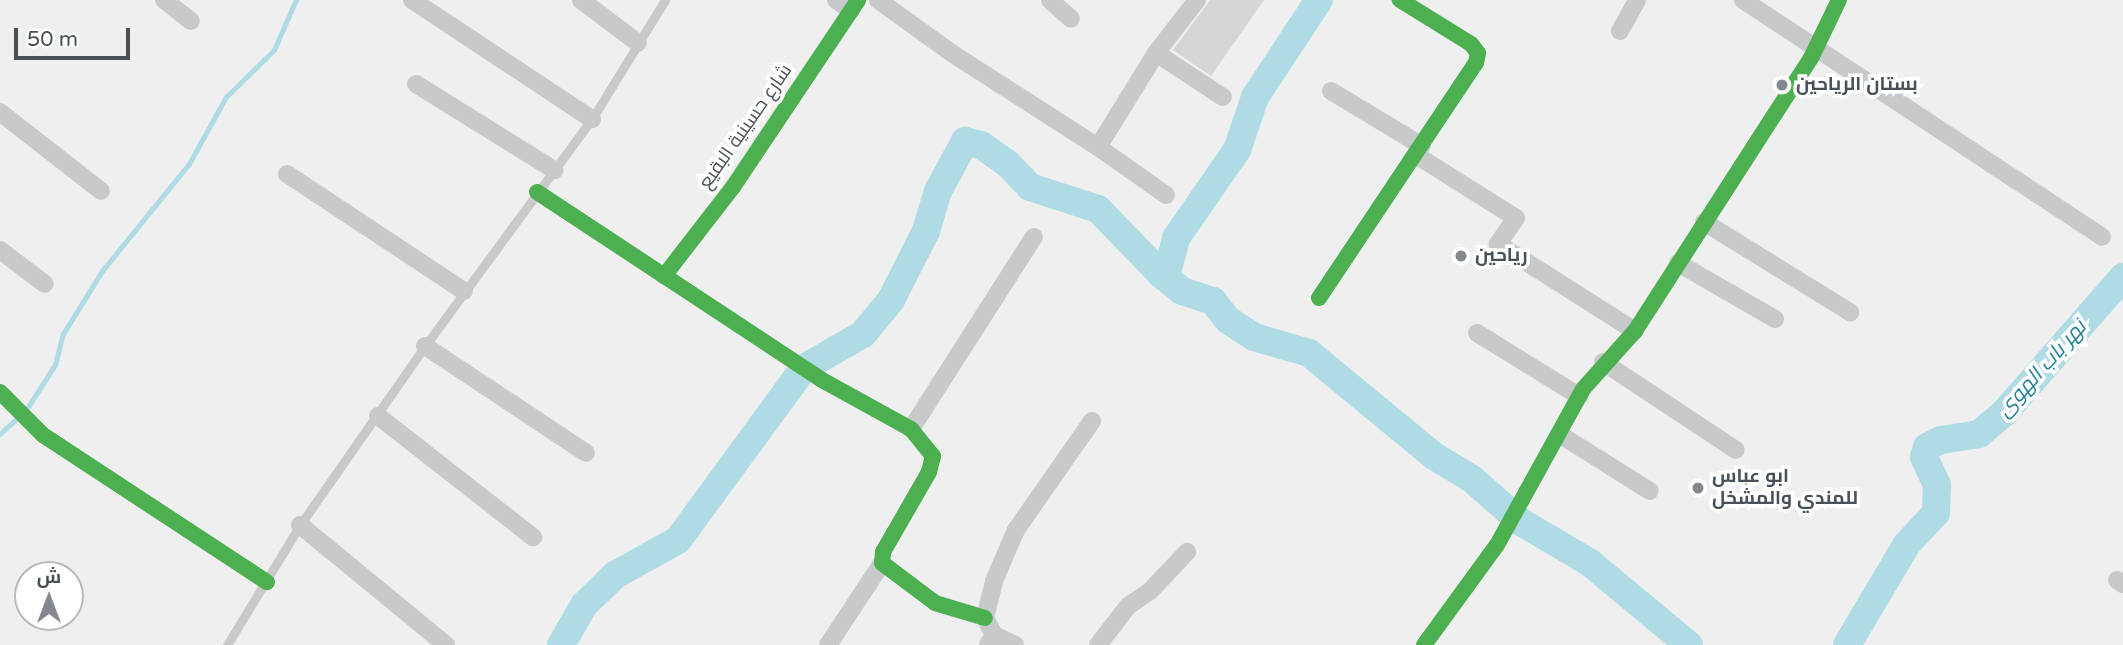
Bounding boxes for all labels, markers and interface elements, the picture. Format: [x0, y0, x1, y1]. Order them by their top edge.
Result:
scale bar [18, 14, 133, 58]
text: 50 m [27, 27, 78, 52]
street label: شارع حسينية البقيع [695, 60, 797, 194]
place label: بستان الرياحين [1796, 74, 1918, 96]
marker: بستان الرياحين [1774, 77, 1790, 93]
place label: رياحين [1475, 245, 1528, 267]
marker: رياحين [1453, 248, 1469, 264]
water label: نهر باب الهوى [1992, 315, 2092, 423]
place label: ابو عباس للمندي والمشخل [1712, 466, 1858, 510]
marker: ابو عباس للمندي والمشخل [1690, 480, 1706, 496]
north arrow [14, 561, 84, 631]
text: ش [37, 566, 61, 588]

